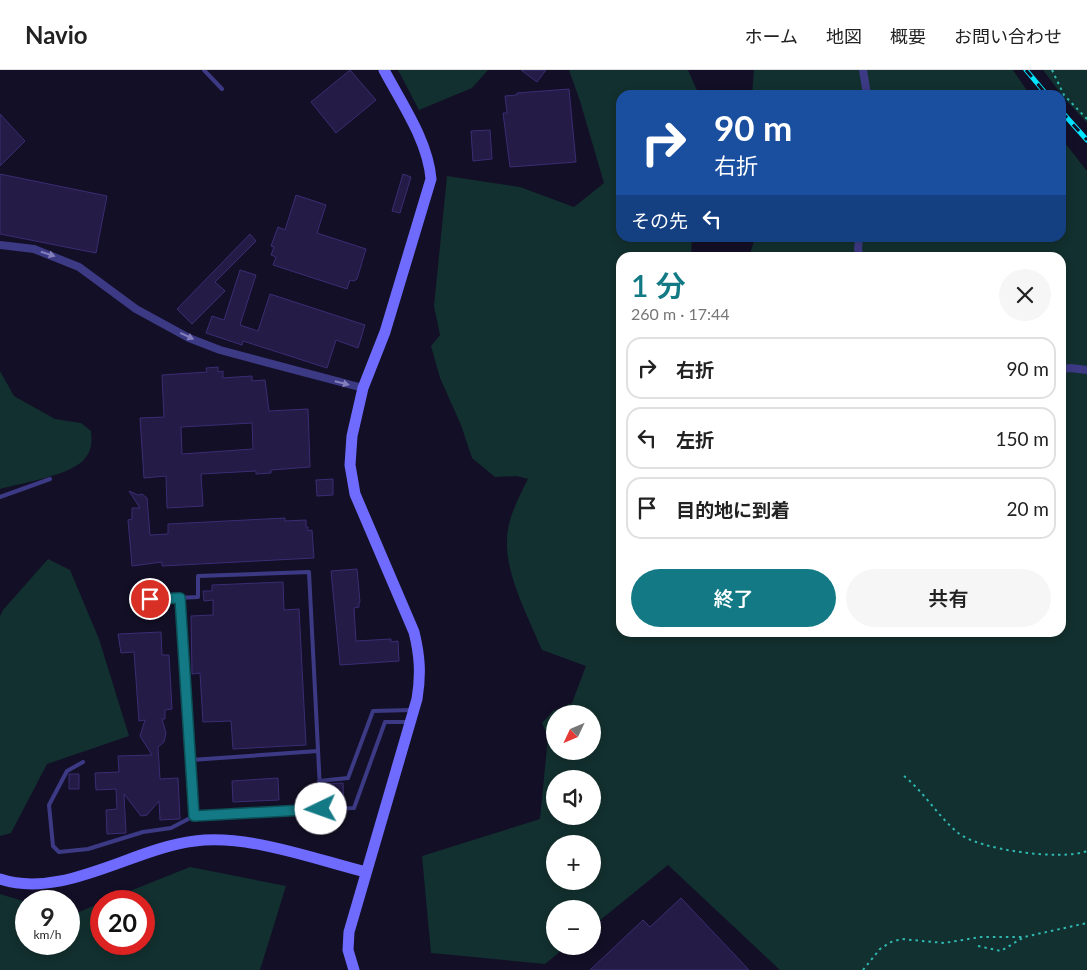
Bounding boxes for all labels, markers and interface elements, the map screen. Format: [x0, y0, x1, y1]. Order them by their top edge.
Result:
text: Navio [25, 20, 88, 49]
text: ホーム [745, 25, 798, 47]
text: 地図 [826, 25, 862, 47]
text: 概要 [890, 25, 926, 47]
text: お問い合わせ [954, 25, 1062, 47]
text: 90 m [714, 106, 792, 148]
icon: right [631, 110, 696, 175]
text: 右折 [714, 152, 758, 179]
icon: left [698, 205, 726, 233]
text: その先 [631, 209, 688, 232]
one-way arrow [40, 250, 55, 258]
text: 1 分 [631, 267, 686, 303]
button: close [999, 269, 1051, 321]
text: 260 m · 17:44 [631, 304, 730, 323]
one-way arrow [180, 332, 194, 340]
icon: right [633, 354, 661, 382]
text: 90 m [1006, 357, 1049, 380]
text: 右折 [676, 358, 714, 381]
one-way arrow [335, 379, 350, 387]
icon: left [633, 424, 661, 452]
text: 150 m [995, 427, 1049, 450]
text: 左折 [676, 428, 714, 451]
icon: arrive [633, 494, 661, 522]
text: 20 m [1006, 497, 1049, 520]
text: 目的地に到着 [676, 498, 790, 521]
button: 終了 [631, 569, 836, 627]
button: 共有 [846, 569, 1051, 627]
pin [129, 578, 171, 620]
icon: arrive [136, 585, 164, 613]
north arrow [546, 705, 601, 760]
map controls [546, 705, 601, 955]
button: sound [546, 770, 601, 825]
position arrow [294, 782, 346, 834]
button: + [546, 835, 601, 890]
speed limit sign: 20 [90, 890, 155, 955]
button: − [546, 900, 601, 955]
text: 9 [40, 901, 55, 931]
text: km/h [33, 927, 62, 942]

